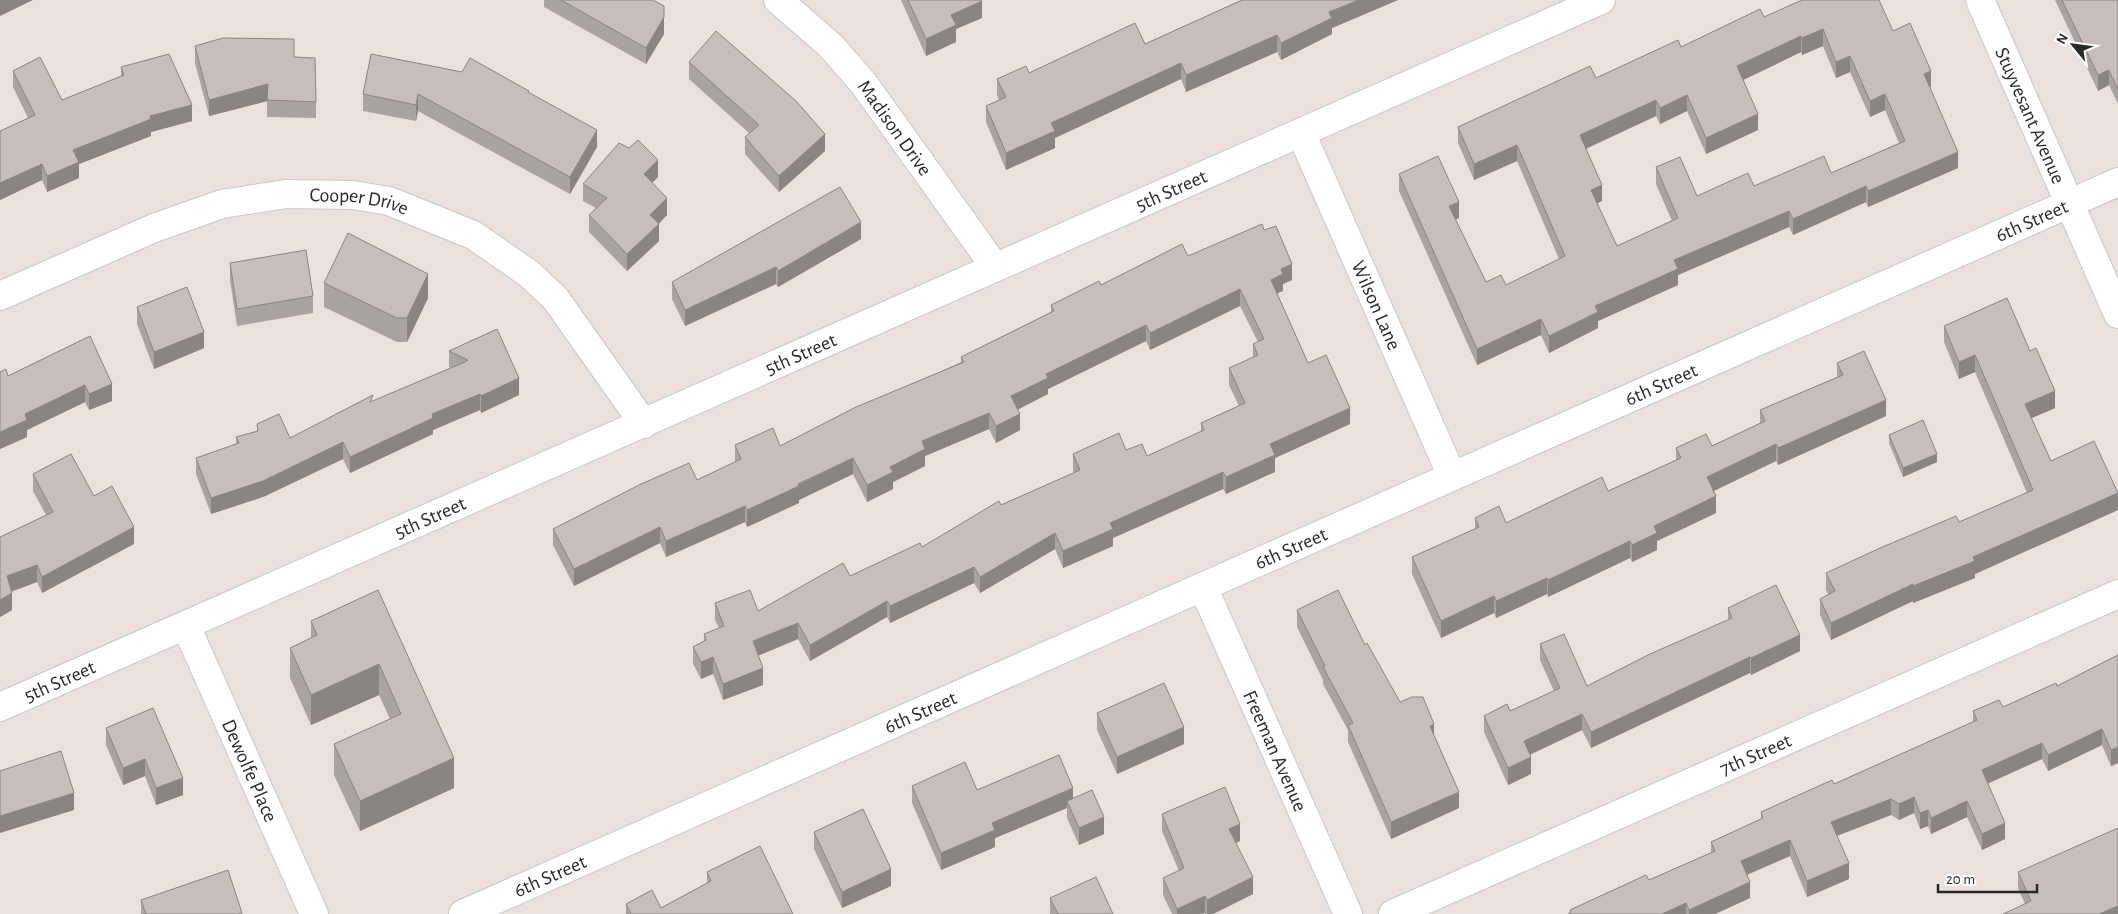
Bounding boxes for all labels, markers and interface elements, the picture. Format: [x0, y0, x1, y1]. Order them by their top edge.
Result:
north arrow [2048, 20, 2098, 70]
text: N [2054, 32, 2071, 47]
street label: Stuyvesant Avenue [1991, 45, 2068, 187]
street label: Madison Drive [853, 77, 935, 180]
street label: 5th Street [1133, 166, 1211, 215]
street label: Cooper Drive [309, 185, 411, 219]
street label: 6th Street [1993, 196, 2072, 246]
street label: Wilson Lane [1347, 258, 1404, 353]
street label: 5th Street [762, 330, 840, 379]
street label: 6th Street [1622, 360, 1701, 410]
street label: 5th Street [392, 493, 470, 542]
street label: 6th Street [1252, 524, 1331, 573]
street label: 5th Street [21, 657, 99, 706]
street label: 6th Street [882, 688, 960, 737]
street label: Freeman Avenue [1239, 688, 1310, 814]
street label: Dewolfe Place [218, 717, 281, 825]
street label: 7th Street [1717, 730, 1795, 779]
street label: 6th Street [511, 852, 590, 901]
scale bar [1938, 862, 2037, 894]
text: 20 m [1946, 872, 1975, 887]

